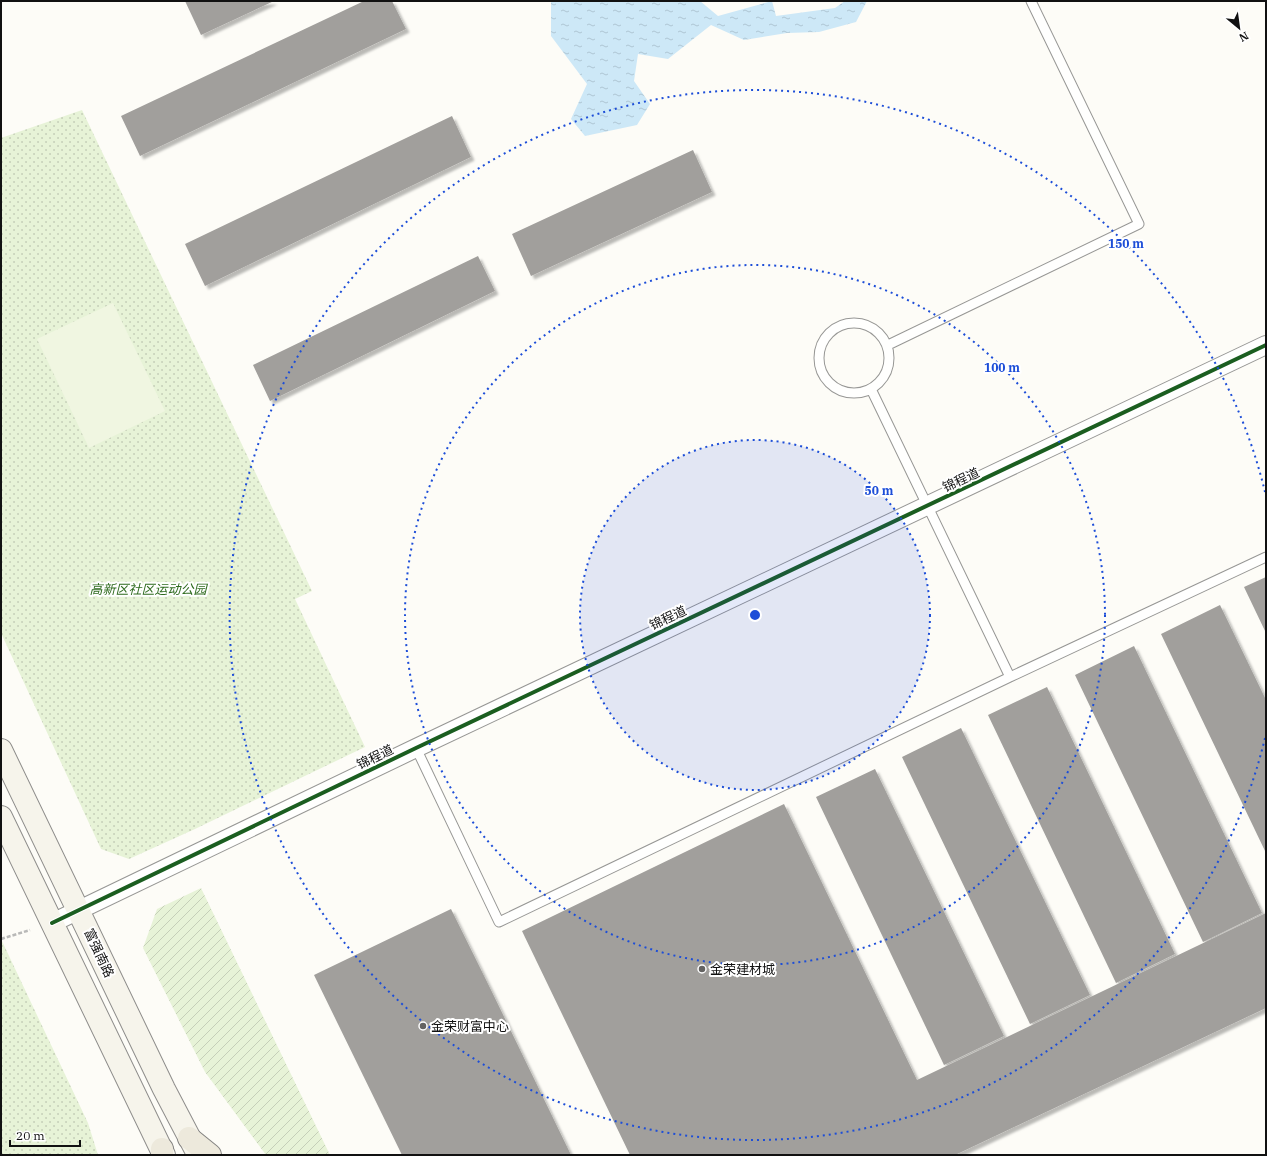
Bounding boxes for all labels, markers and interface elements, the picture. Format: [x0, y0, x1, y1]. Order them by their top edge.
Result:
north arrow [1219, 8, 1259, 48]
text: N [1236, 29, 1251, 45]
text: 150 m [1108, 236, 1144, 251]
text: 100 m [984, 360, 1020, 375]
street label: 锦程道 [940, 464, 982, 496]
text: 50 m [865, 483, 894, 498]
park label: 高新区社区运动公园 [89, 581, 208, 598]
street label: 锦程道 [647, 602, 689, 634]
centre of rings [748, 608, 762, 622]
street label: 锦程道 [354, 741, 396, 773]
street label: 富强南路 [80, 926, 118, 980]
place label: 金荣建材城 [710, 961, 775, 978]
marker: 金荣建材城 [697, 964, 707, 974]
place label: 金荣财富中心 [431, 1018, 509, 1035]
marker: 金荣财富中心 [418, 1021, 428, 1031]
scale bar [10, 1122, 80, 1148]
text: 20 m [16, 1128, 45, 1143]

